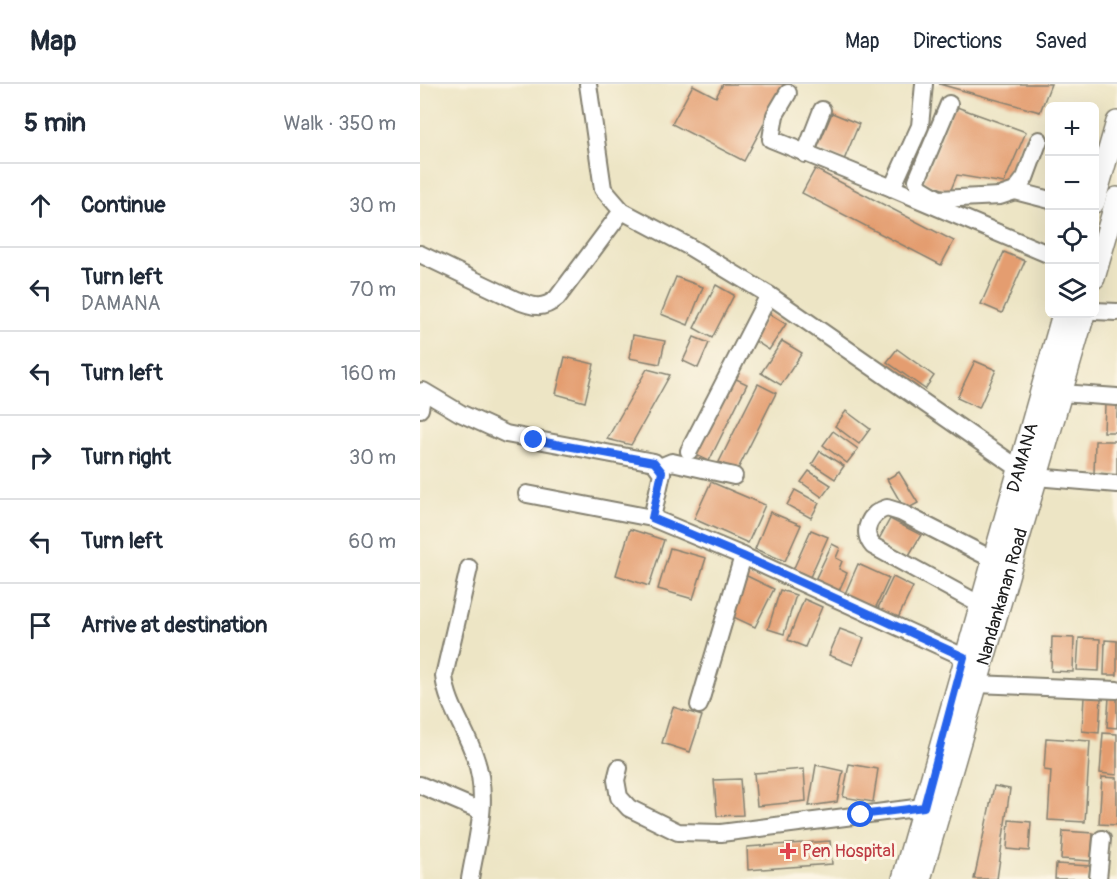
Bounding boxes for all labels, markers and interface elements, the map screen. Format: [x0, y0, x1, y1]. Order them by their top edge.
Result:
text: Map [30, 24, 76, 59]
text: Map [845, 28, 880, 55]
text: Directions [913, 28, 1002, 55]
text: Saved [1035, 28, 1087, 55]
map controls [1045, 102, 1099, 318]
button: + [1045, 102, 1099, 156]
text: 5 min [24, 107, 86, 139]
text: Walk · 350 m [284, 111, 396, 136]
button: − [1045, 156, 1099, 210]
icon: ahead [24, 189, 57, 222]
text: Continue [81, 191, 165, 219]
text: 30 m [349, 193, 396, 218]
button: locate [1045, 210, 1099, 264]
text: Turn left [81, 263, 163, 291]
button: layers [1045, 264, 1099, 318]
icon: left [24, 273, 57, 306]
text: 70 m [350, 277, 396, 302]
text: DAMANA [81, 291, 160, 316]
icon: left [24, 357, 57, 390]
text: Turn left [81, 359, 163, 387]
text: 160 m [341, 361, 396, 386]
street label: DAMANA [1002, 420, 1044, 495]
route end [520, 426, 546, 452]
icon: right [24, 441, 57, 474]
text: Turn right [81, 443, 171, 471]
text: 30 m [349, 445, 396, 470]
icon: left [24, 525, 57, 558]
street label: Nandankanan Road [972, 525, 1033, 668]
text: Turn left [81, 527, 163, 555]
text: 60 m [349, 529, 396, 554]
icon: arrive [24, 609, 57, 642]
text: Arrive at destination [81, 611, 267, 639]
route start [847, 801, 873, 827]
place label: Pen Hospital [802, 840, 895, 863]
marker: Pen Hospital [779, 842, 797, 860]

